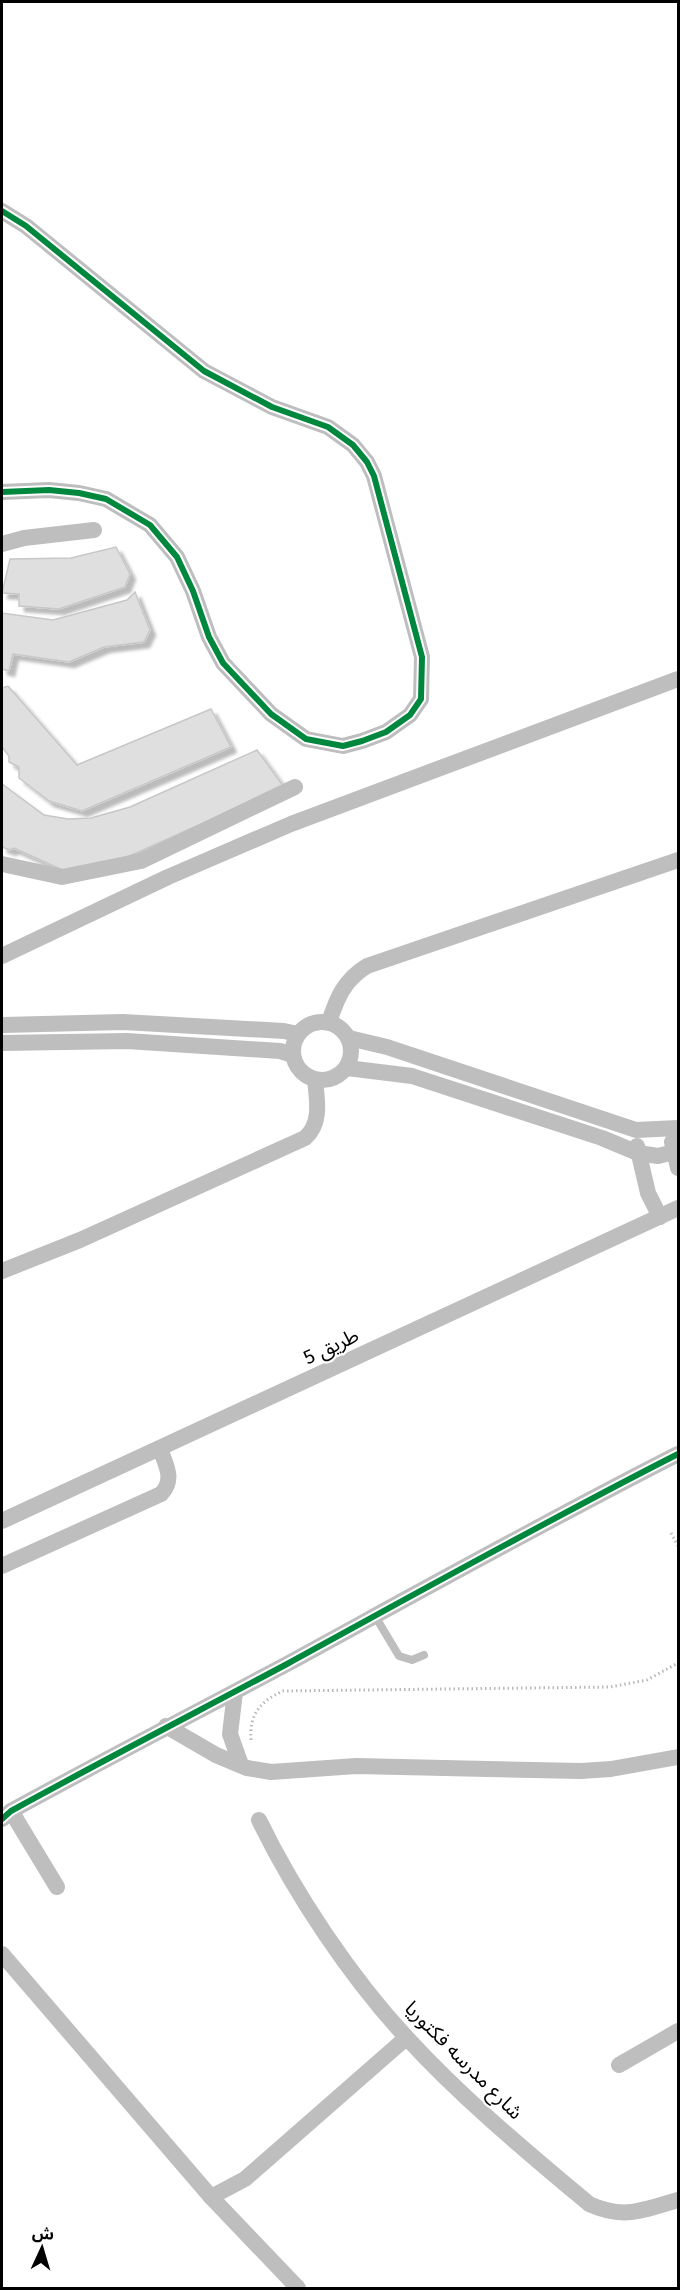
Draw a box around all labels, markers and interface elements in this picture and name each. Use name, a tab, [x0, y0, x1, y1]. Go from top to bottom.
street label: طريق 5	[299, 1323, 363, 1370]
street label: شارع مدرسه فكتوريا	[398, 1996, 528, 2126]
north arrow	[12, 2218, 72, 2278]
text: ش	[31, 2223, 55, 2244]

